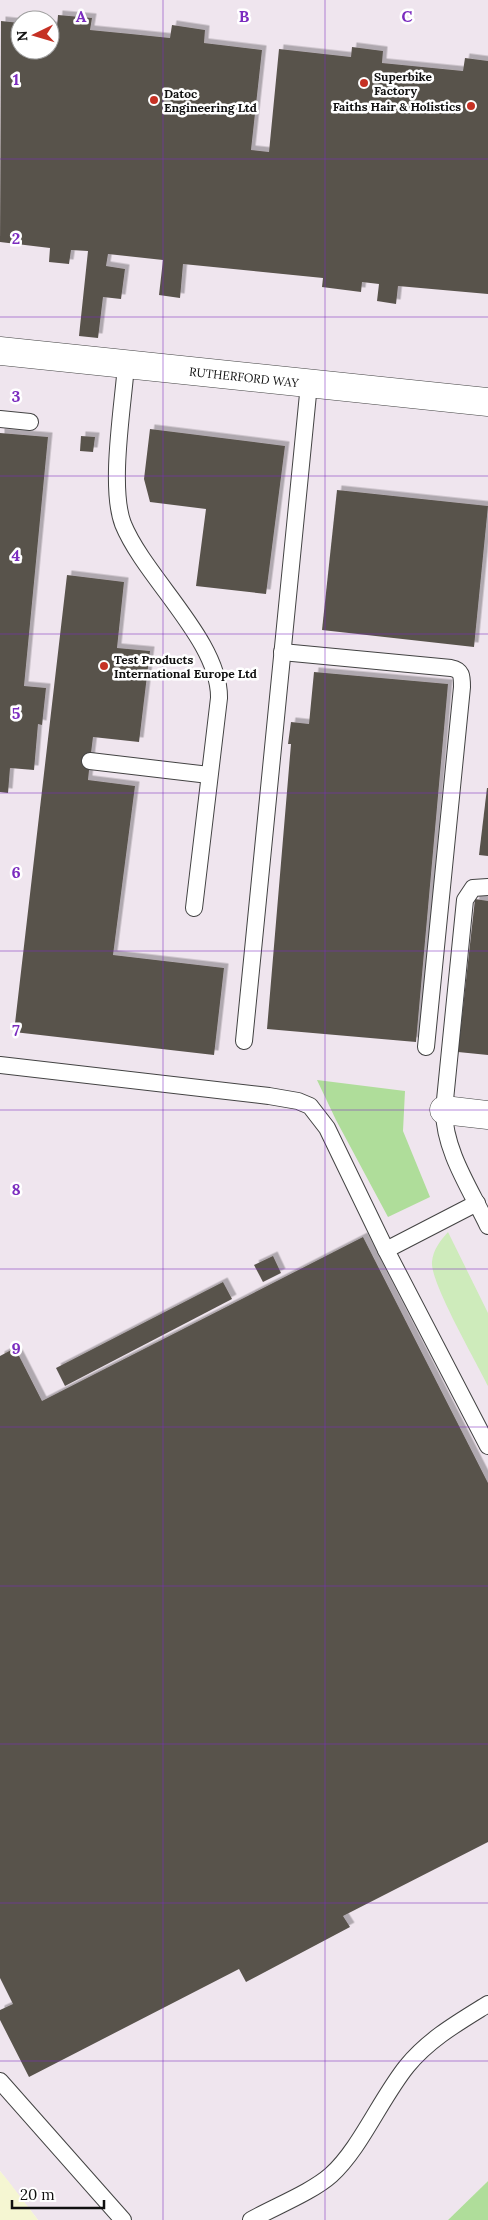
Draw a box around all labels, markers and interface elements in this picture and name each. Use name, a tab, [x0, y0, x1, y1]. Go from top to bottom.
text: A	[76, 6, 87, 26]
text: B	[239, 6, 250, 26]
text: C	[401, 6, 413, 26]
north arrow	[10, 10, 60, 60]
text: N	[13, 30, 31, 42]
text: 1	[13, 69, 19, 89]
place label: Superbike Factory	[374, 69, 432, 98]
marker: Superbike Factory	[358, 77, 370, 89]
place label: Datoc Engineering Ltd	[164, 86, 257, 115]
marker: Datoc Engineering Ltd	[148, 94, 160, 106]
place label: Faiths Hair & Holistics	[333, 99, 461, 114]
marker: Faiths Hair & Holistics	[465, 100, 477, 112]
text: 2	[12, 228, 20, 248]
street label: RUTHERFORD WAY	[188, 364, 300, 390]
text: 3	[12, 386, 21, 406]
text: 4	[12, 545, 21, 565]
place label: Test Products International Europe Ltd	[114, 652, 257, 681]
marker: Test Products International Europe Ltd	[98, 660, 110, 672]
text: 5	[12, 703, 21, 723]
text: 6	[11, 862, 21, 882]
text: 7	[12, 1020, 20, 1040]
text: 8	[11, 1179, 21, 1199]
text: 9	[11, 1338, 21, 1358]
scale bar	[12, 2178, 105, 2210]
text: 20 m	[20, 2185, 55, 2204]

